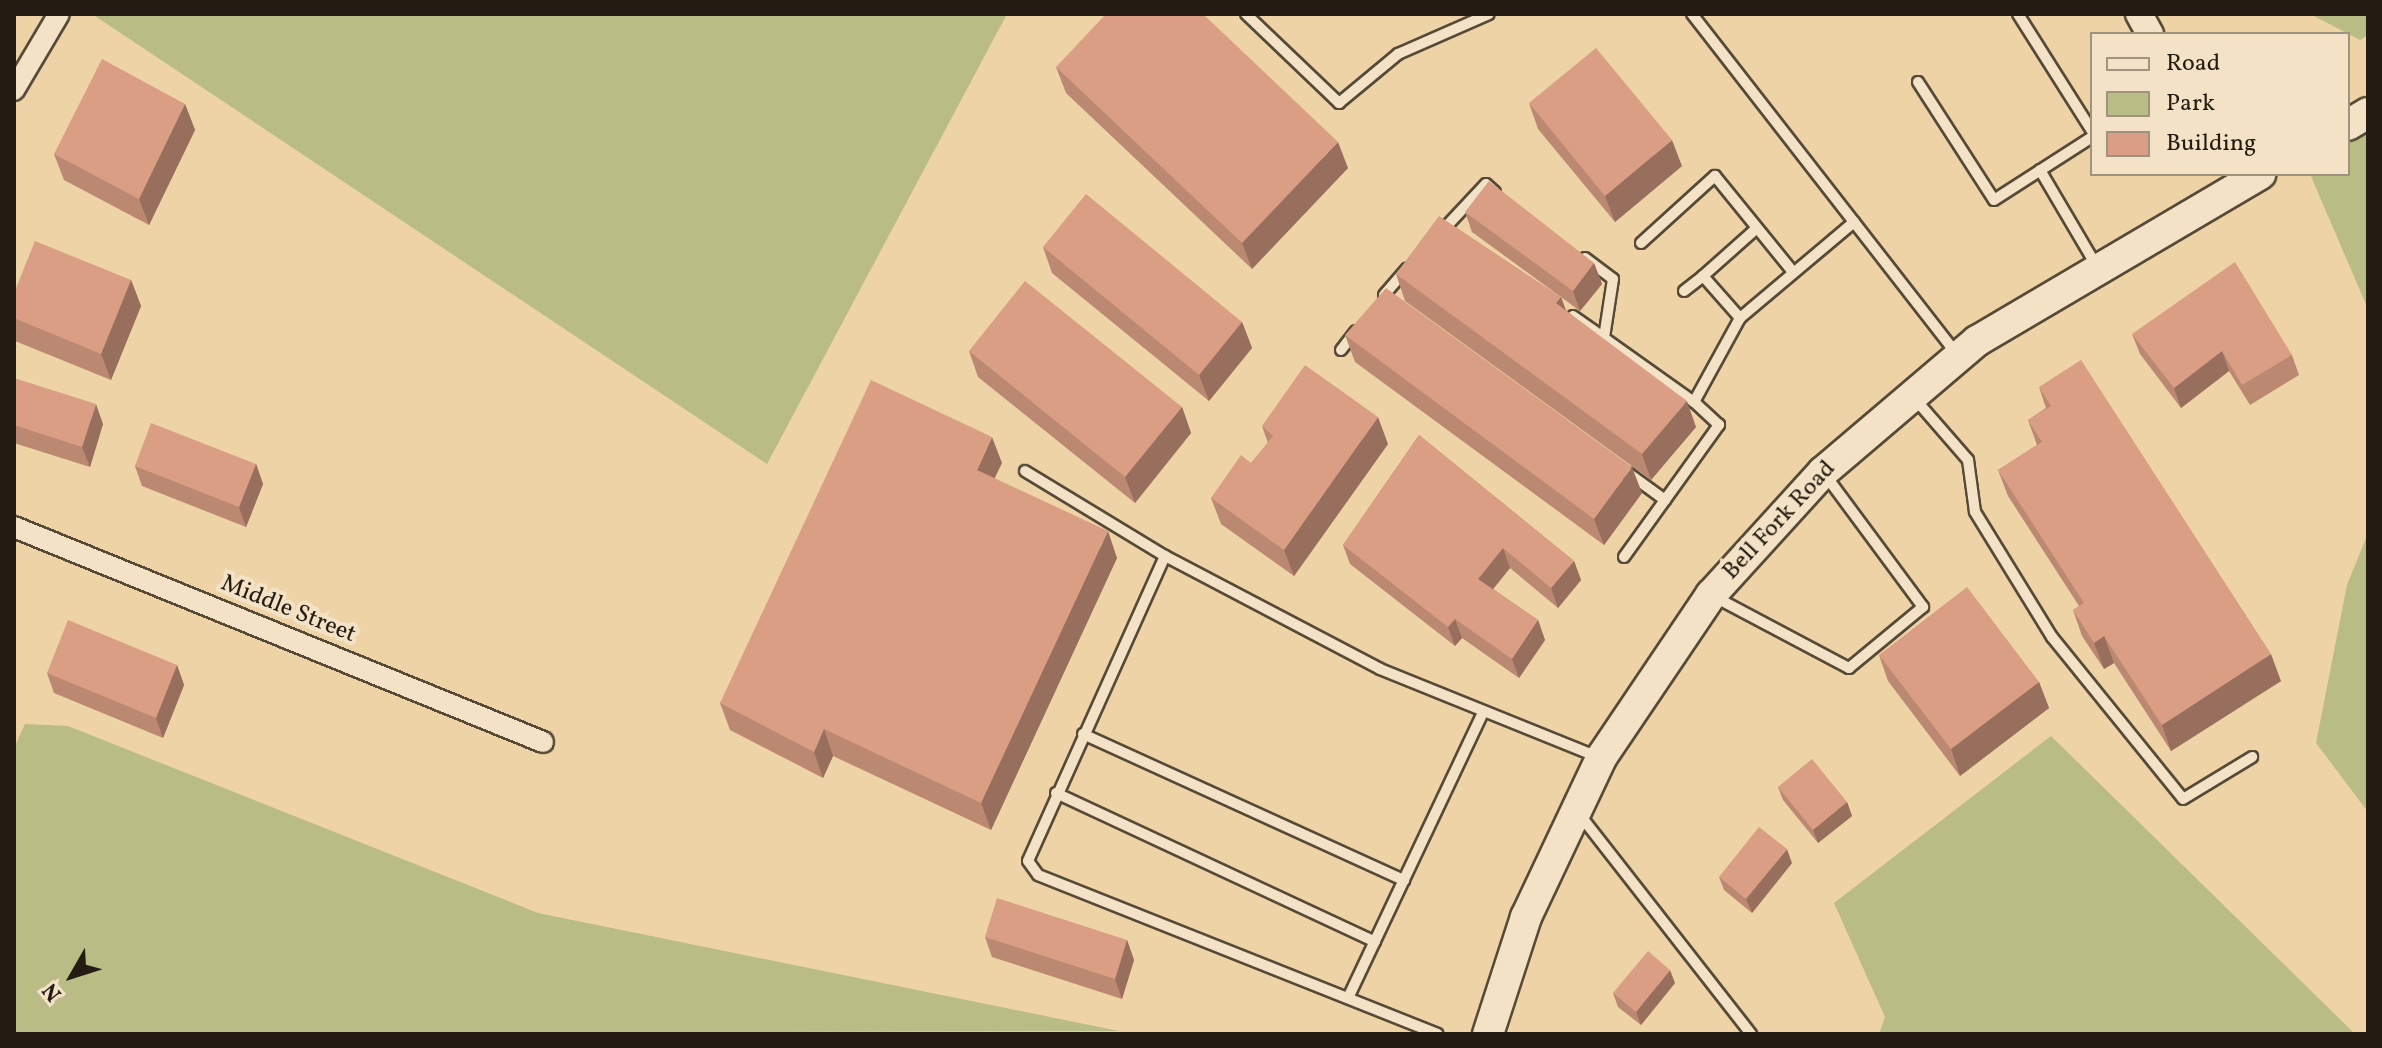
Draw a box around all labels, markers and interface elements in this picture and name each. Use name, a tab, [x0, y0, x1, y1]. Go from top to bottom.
legend	[2090, 32, 2350, 176]
text: Road	[2166, 47, 2220, 81]
text: Park	[2166, 87, 2215, 121]
text: Building	[2166, 127, 2256, 161]
street label: Bell Fork Road	[1717, 455, 1843, 587]
street label: Middle Street	[216, 570, 360, 650]
north arrow	[32, 936, 112, 1016]
text: N	[36, 975, 70, 1007]

